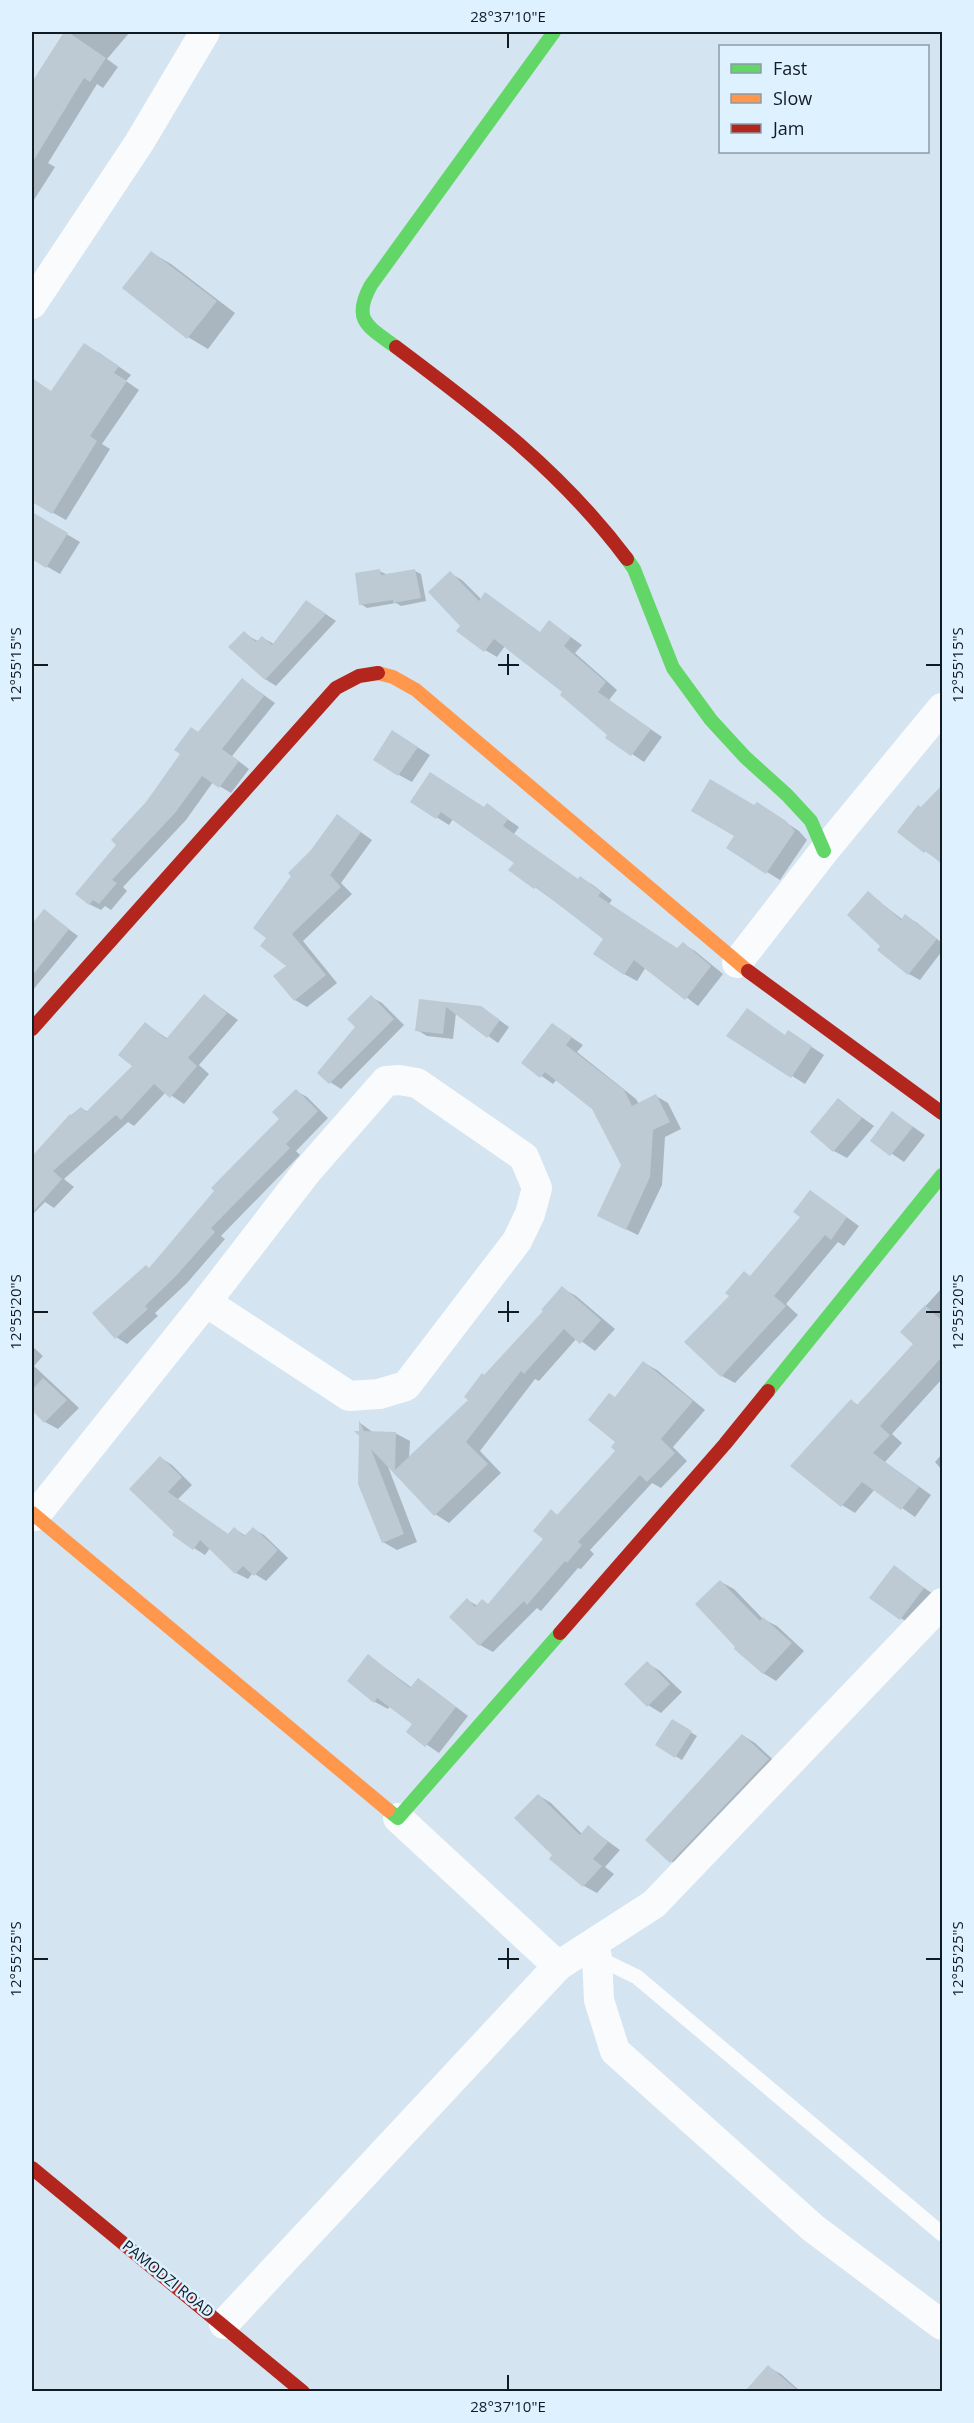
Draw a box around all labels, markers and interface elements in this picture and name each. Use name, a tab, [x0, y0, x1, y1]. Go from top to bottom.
text: 28°37'10"E	[470, 6, 546, 26]
legend	[719, 45, 929, 153]
text: Fast	[773, 56, 807, 80]
text: Slow	[773, 86, 812, 110]
text: Jam	[771, 116, 805, 140]
text: 12°55'15"S	[5, 627, 25, 703]
text: 12°55'15"S	[947, 627, 967, 703]
text: 12°55'20"S	[5, 1274, 25, 1350]
text: 12°55'20"S	[947, 1274, 967, 1350]
text: 12°55'25"S	[5, 1921, 25, 1997]
text: 12°55'25"S	[947, 1921, 967, 1997]
street label: PAMODZI ROAD	[119, 2235, 219, 2321]
text: 28°37'10"E	[470, 2396, 546, 2416]

